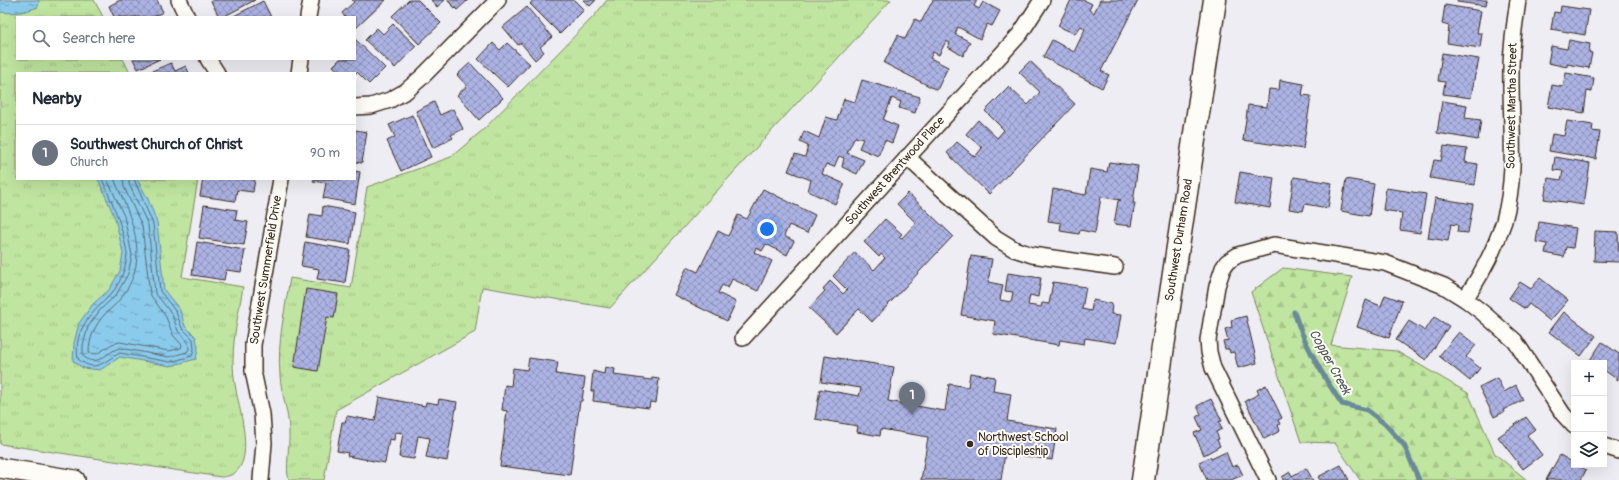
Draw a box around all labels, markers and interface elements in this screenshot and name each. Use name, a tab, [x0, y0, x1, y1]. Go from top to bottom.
search box	[16, 16, 356, 60]
icon: search	[30, 27, 52, 49]
text: Search here	[62, 29, 135, 48]
street label: Southwest Martha Street	[1503, 42, 1521, 169]
text: Nearby	[32, 88, 81, 109]
street label: Southwest Brentwood Place	[842, 113, 948, 229]
text: Southwest Church of Christ	[70, 135, 243, 154]
text: 1	[42, 145, 48, 161]
text: 90 m	[310, 145, 340, 161]
text: Church	[70, 154, 108, 170]
street label: Southwest Durham Road	[1162, 178, 1196, 302]
street label: Southwest Summerfield Drive	[247, 194, 285, 346]
your location	[757, 219, 777, 239]
water label: Copper Creek	[1306, 327, 1355, 399]
map controls	[1571, 360, 1607, 468]
button: +	[1571, 360, 1607, 396]
pin: 1	[899, 382, 925, 415]
button: −	[1571, 396, 1607, 432]
place label: Northwest School of Discipleship	[978, 430, 1069, 459]
button: layers	[1571, 432, 1607, 468]
marker: Northwest School of Discipleship	[965, 439, 975, 449]

